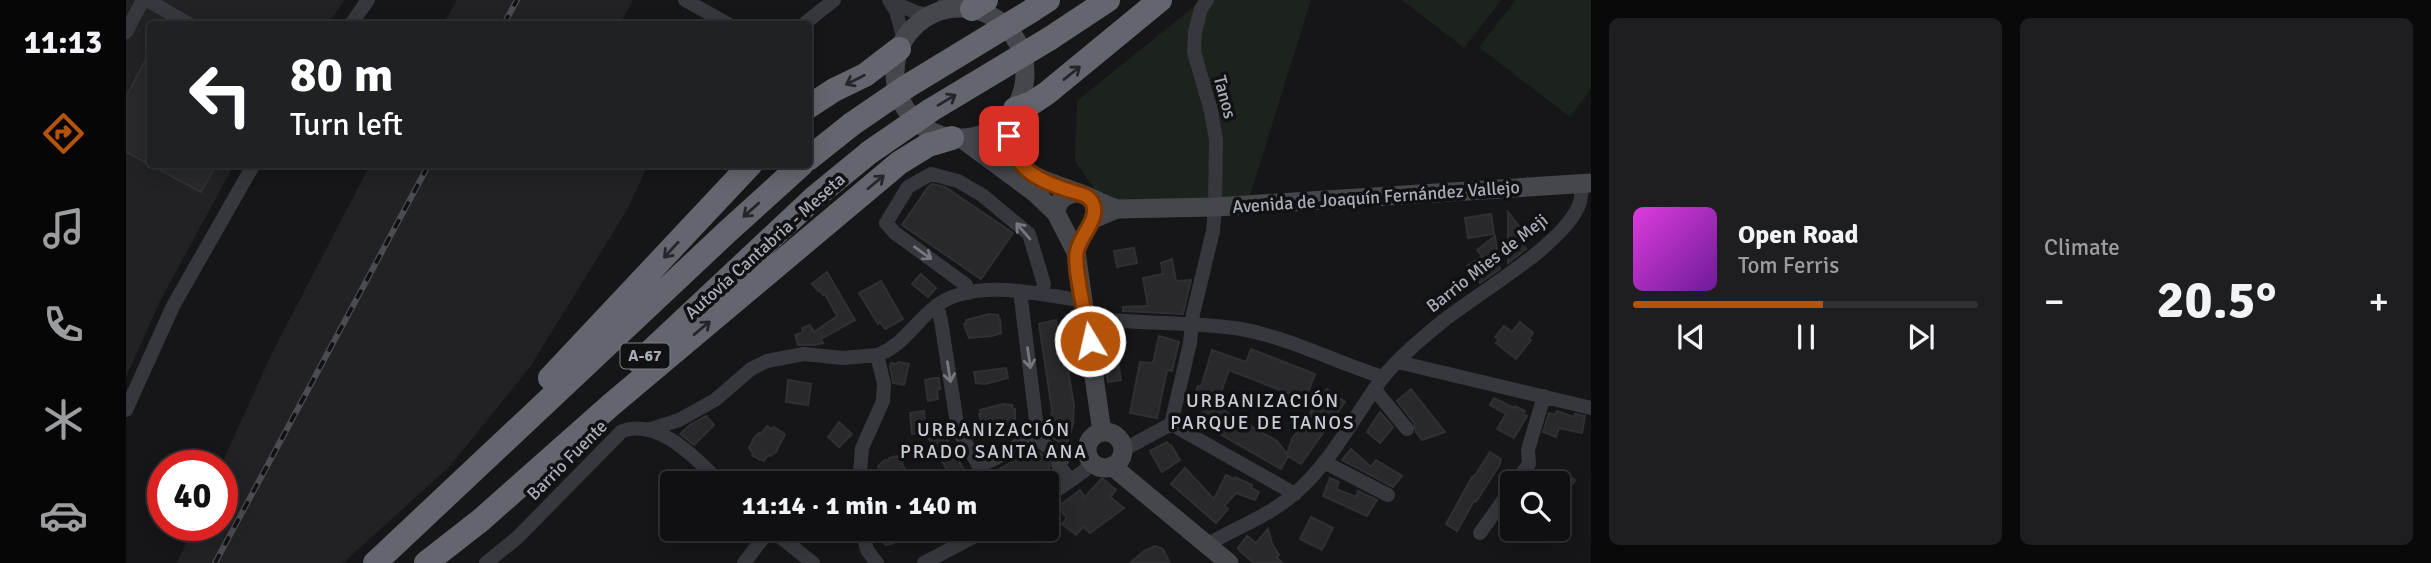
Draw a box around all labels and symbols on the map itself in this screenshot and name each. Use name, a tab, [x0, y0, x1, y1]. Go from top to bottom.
one-way arrow	[1063, 65, 1081, 80]
one-way arrow	[845, 73, 866, 87]
street label: Tanos	[1209, 73, 1241, 121]
one-way arrow	[936, 93, 956, 107]
pin	[979, 106, 1039, 166]
street label: Autovía Cantabria - Meseta	[680, 168, 850, 324]
one-way arrow	[867, 174, 885, 190]
street label: Avenida de Joaquín Fernández Vallejo	[1232, 176, 1520, 218]
one-way arrow	[742, 202, 760, 218]
street label: Barrio Mies de Meji	[1422, 209, 1552, 317]
one-way arrow	[1015, 223, 1032, 241]
one-way arrow	[662, 241, 679, 258]
one-way arrow	[913, 246, 932, 260]
position arrow	[1053, 304, 1127, 378]
one-way arrow	[693, 320, 711, 336]
road number: A-67	[620, 344, 670, 368]
one-way arrow	[1022, 346, 1035, 369]
one-way arrow	[943, 360, 956, 383]
district label: URBANIZACIÓN PARQUE DE TANOS	[1170, 389, 1356, 435]
street label: Barrio Fuente	[522, 415, 612, 505]
district label: URBANIZACIÓN PRADO SANTA ANA	[900, 418, 1088, 464]
speed limit sign: 40	[147, 450, 238, 541]

